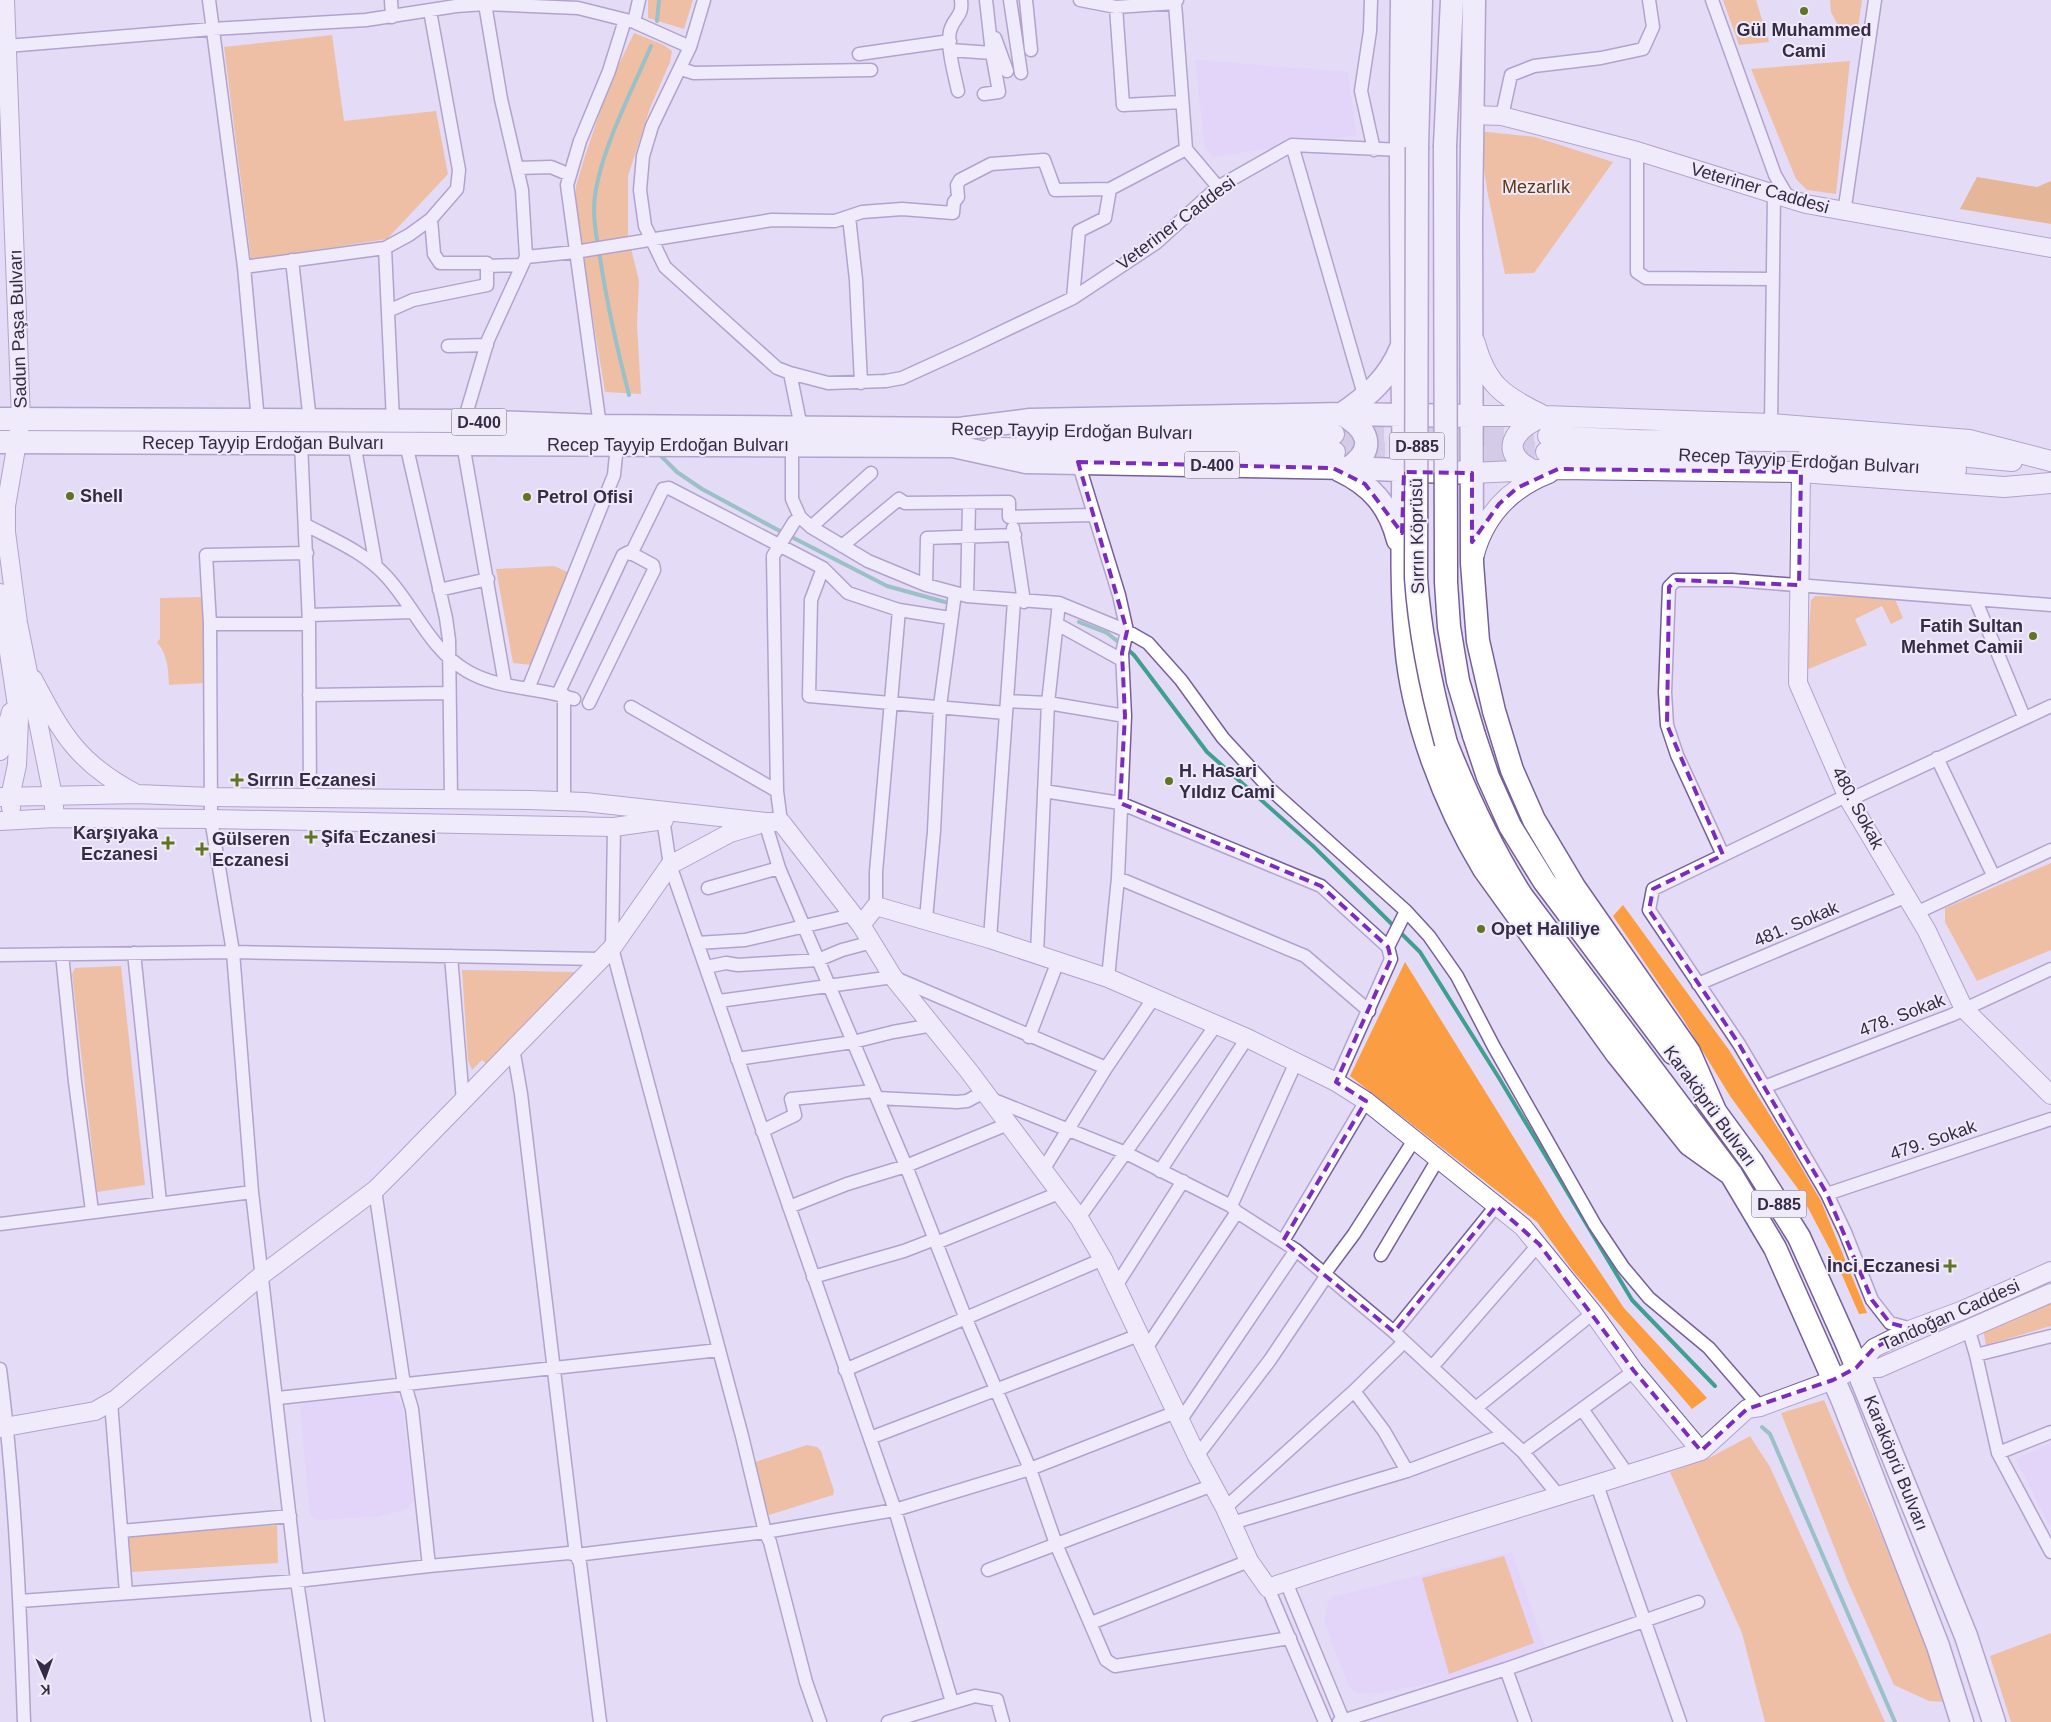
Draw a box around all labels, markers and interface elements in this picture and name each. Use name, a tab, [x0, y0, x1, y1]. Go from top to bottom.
marker: Gül Muhammed Cami	[1798, 5, 1810, 17]
place label: Gül Muhammed Cami	[1736, 20, 1872, 61]
street label: Veteriner Caddesi	[1688, 159, 1832, 217]
street label: Veteriner Caddesi	[1113, 172, 1239, 274]
park label: Mezarlık	[1502, 177, 1571, 197]
street label: Sadun Paşa Bulvarı	[5, 249, 31, 409]
road number: D-400	[452, 408, 506, 436]
street label: Recep Tayyip Erdoğan Bulvarı	[951, 419, 1193, 443]
road number: D-885	[1390, 432, 1444, 460]
street label: Recep Tayyip Erdoğan Bulvarı	[142, 433, 384, 453]
street label: Recep Tayyip Erdoğan Bulvarı	[547, 435, 789, 455]
street label: Recep Tayyip Erdoğan Bulvarı	[1678, 445, 1920, 477]
road number: D-400	[1184, 452, 1240, 478]
street label: Sırrın Köprüsü	[1406, 478, 1428, 594]
place label: Shell	[80, 486, 123, 506]
place label: Petrol Ofisi	[537, 487, 633, 507]
marker: Shell	[64, 490, 76, 502]
marker: Petrol Ofisi	[521, 491, 533, 503]
place label: Fatih Sultan Mehmet Camii	[1901, 616, 2023, 657]
marker: Fatih Sultan Mehmet Camii	[2027, 630, 2039, 642]
place label: H. Hasari Yıldız Cami	[1179, 761, 1275, 802]
street label: 480. Sokak	[1828, 764, 1888, 853]
place label: Sırrın Eczanesi	[247, 770, 376, 790]
marker: Sırrın Eczanesi	[231, 774, 243, 786]
marker: H. Hasari Yıldız Cami	[1163, 775, 1175, 787]
place label: Karşıyaka Eczanesi	[73, 823, 159, 864]
place label: Şifa Eczanesi	[321, 827, 436, 847]
place label: Gülseren Eczanesi	[212, 829, 290, 870]
marker: Şifa Eczanesi	[305, 831, 317, 843]
marker: Karşıyaka Eczanesi	[162, 837, 174, 849]
marker: Gülseren Eczanesi	[196, 843, 208, 855]
street label: 481. Sokak	[1751, 897, 1842, 951]
place label: Opet Haliliye	[1491, 919, 1600, 939]
marker: Opet Haliliye	[1475, 923, 1487, 935]
street label: 478. Sokak	[1856, 989, 1949, 1040]
street label: Karaköprü Bulvarı	[1660, 1042, 1760, 1170]
street label: 479. Sokak	[1887, 1116, 1980, 1164]
road number: D-885	[1752, 1190, 1806, 1218]
place label: İnci Eczanesi	[1827, 1256, 1940, 1276]
marker: İnci Eczanesi	[1944, 1260, 1956, 1272]
street label: Tandoğan Caddesi	[1877, 1275, 2023, 1355]
street label: Karaköprü Bulvarı	[1860, 1392, 1932, 1534]
north arrow	[20, 1652, 70, 1702]
text: K	[40, 1682, 51, 1698]

